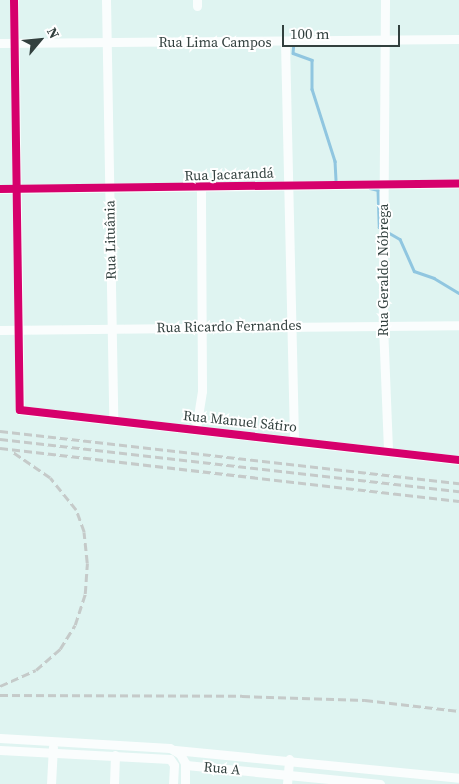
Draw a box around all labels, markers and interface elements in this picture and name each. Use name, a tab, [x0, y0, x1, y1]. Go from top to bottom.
north arrow	[15, 15, 65, 65]
scale bar	[284, 15, 402, 47]
text: 100 m	[290, 23, 330, 44]
text: N	[42, 24, 64, 42]
street label: Rua Lima Campos	[158, 34, 272, 50]
street label: Rua Jacarandá	[184, 164, 274, 184]
street label: Rua Lituânia	[101, 200, 119, 280]
street label: Rua Geraldo Nóbrega	[375, 204, 391, 336]
street label: Rua Ricardo Fernandes	[156, 316, 302, 336]
street label: Rua Manuel Sátiro	[182, 407, 298, 435]
street label: Rua A	[203, 758, 241, 778]

